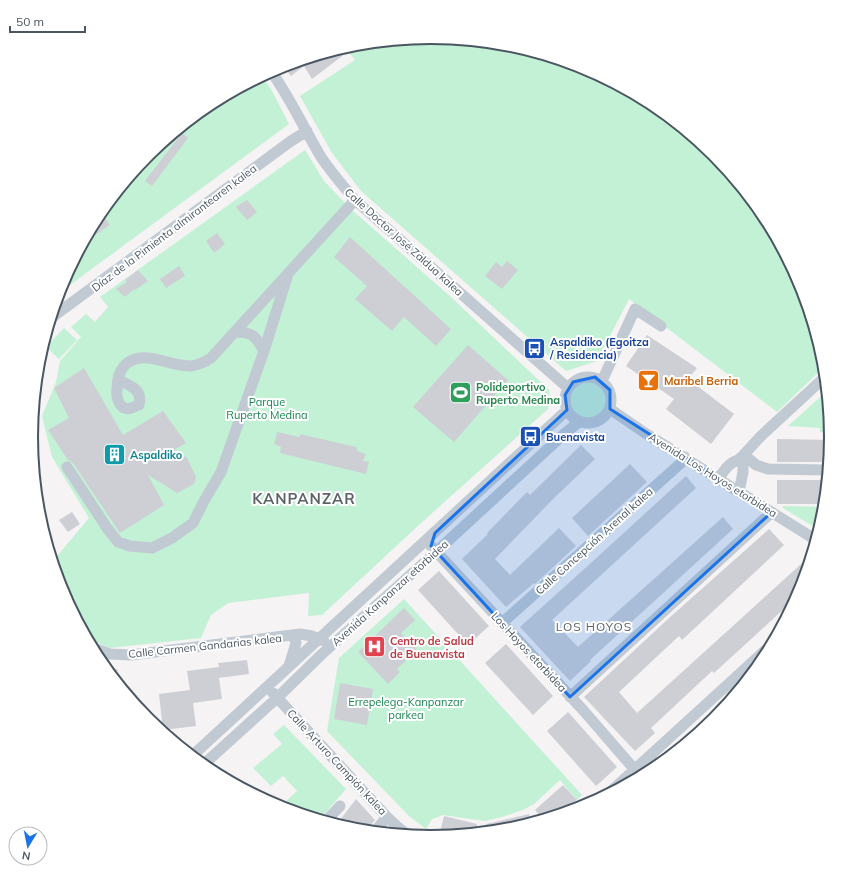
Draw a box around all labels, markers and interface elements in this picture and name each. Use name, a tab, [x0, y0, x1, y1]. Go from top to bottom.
scale bar	[10, 8, 85, 34]
text: 50 m	[16, 14, 44, 29]
street label: Díaz de la Pimienta almirantearen kalea	[89, 161, 259, 295]
street label: Calle Doctor José Zaldua kalea	[342, 185, 466, 299]
bus stop icon: Aspaldiko (Egoitza / Residencia)	[521, 335, 547, 361]
place label: Aspaldiko (Egoitza / Residencia)	[549, 335, 649, 362]
bar icon: Maribel Berria	[635, 368, 661, 394]
place label: Maribel Berria	[664, 374, 738, 388]
sports icon: Polideportivo Ruperto Medina	[448, 380, 474, 406]
place label: Polideportivo Ruperto Medina	[476, 380, 560, 407]
park label: Parque Ruperto Medina	[226, 395, 308, 422]
bus stop icon: Buenavista	[517, 424, 543, 450]
place label: Buenavista	[546, 430, 605, 444]
street label: Avenida Los Hoyos etorbidea	[646, 430, 780, 520]
building icon: Aspaldiko	[102, 442, 128, 468]
place label: Aspaldiko	[130, 448, 183, 462]
street label: Calle Concepción Arenal kalea	[532, 484, 656, 598]
district label: KANPANZAR	[252, 489, 356, 508]
street label: Avenida Kanpanzar etorbidea	[329, 537, 451, 649]
street label: Los Hoyos etorbidea	[488, 609, 570, 695]
district label: LOS HOYOS	[556, 619, 632, 634]
street label: Calle Carmen Gandarias kalea	[128, 631, 282, 661]
hospital icon: Centro de Salud de Buenavista	[362, 634, 388, 660]
place label: Centro de Salud de Buenavista	[390, 634, 474, 661]
park label: Errepelega-Kanpanzar parkea	[348, 695, 464, 722]
street label: Calle Arturo Campión kalea	[284, 706, 390, 818]
north arrow	[8, 826, 48, 866]
text: N	[21, 848, 32, 863]

